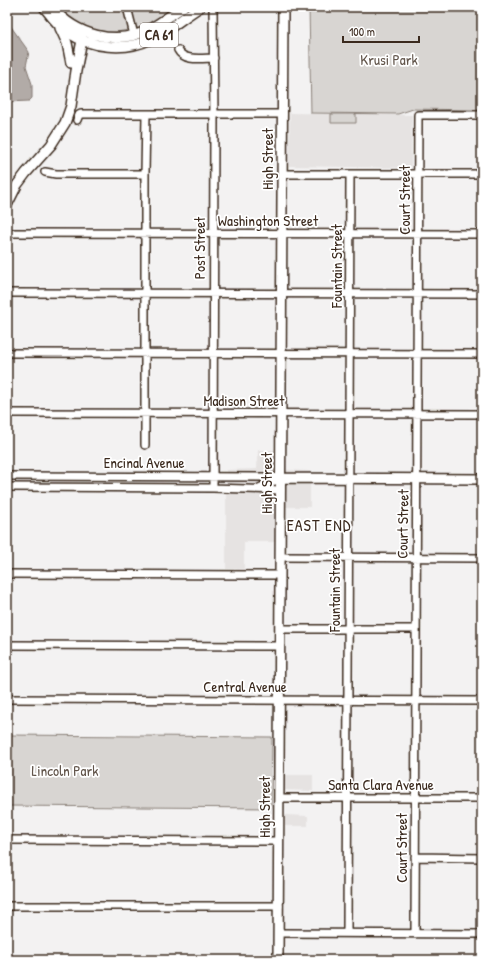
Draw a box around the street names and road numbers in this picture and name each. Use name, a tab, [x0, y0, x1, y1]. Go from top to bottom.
road number: CA 61	[140, 23, 178, 47]
street label: High Street	[257, 127, 278, 190]
street label: Court Street	[394, 164, 415, 235]
street label: Washington Street	[218, 210, 319, 231]
street label: Post Street	[189, 216, 210, 279]
street label: Fountain Street	[326, 223, 347, 309]
street label: Madison Street	[204, 390, 285, 411]
street label: High Street	[256, 451, 277, 514]
street label: Encinal Avenue	[104, 452, 184, 473]
street label: Court Street	[391, 488, 414, 559]
street label: Fountain Street	[324, 547, 345, 633]
street label: Central Avenue	[203, 676, 287, 697]
street label: Santa Clara Avenue	[328, 774, 434, 795]
street label: High Street	[254, 775, 275, 838]
street label: Court Street	[391, 812, 412, 883]

